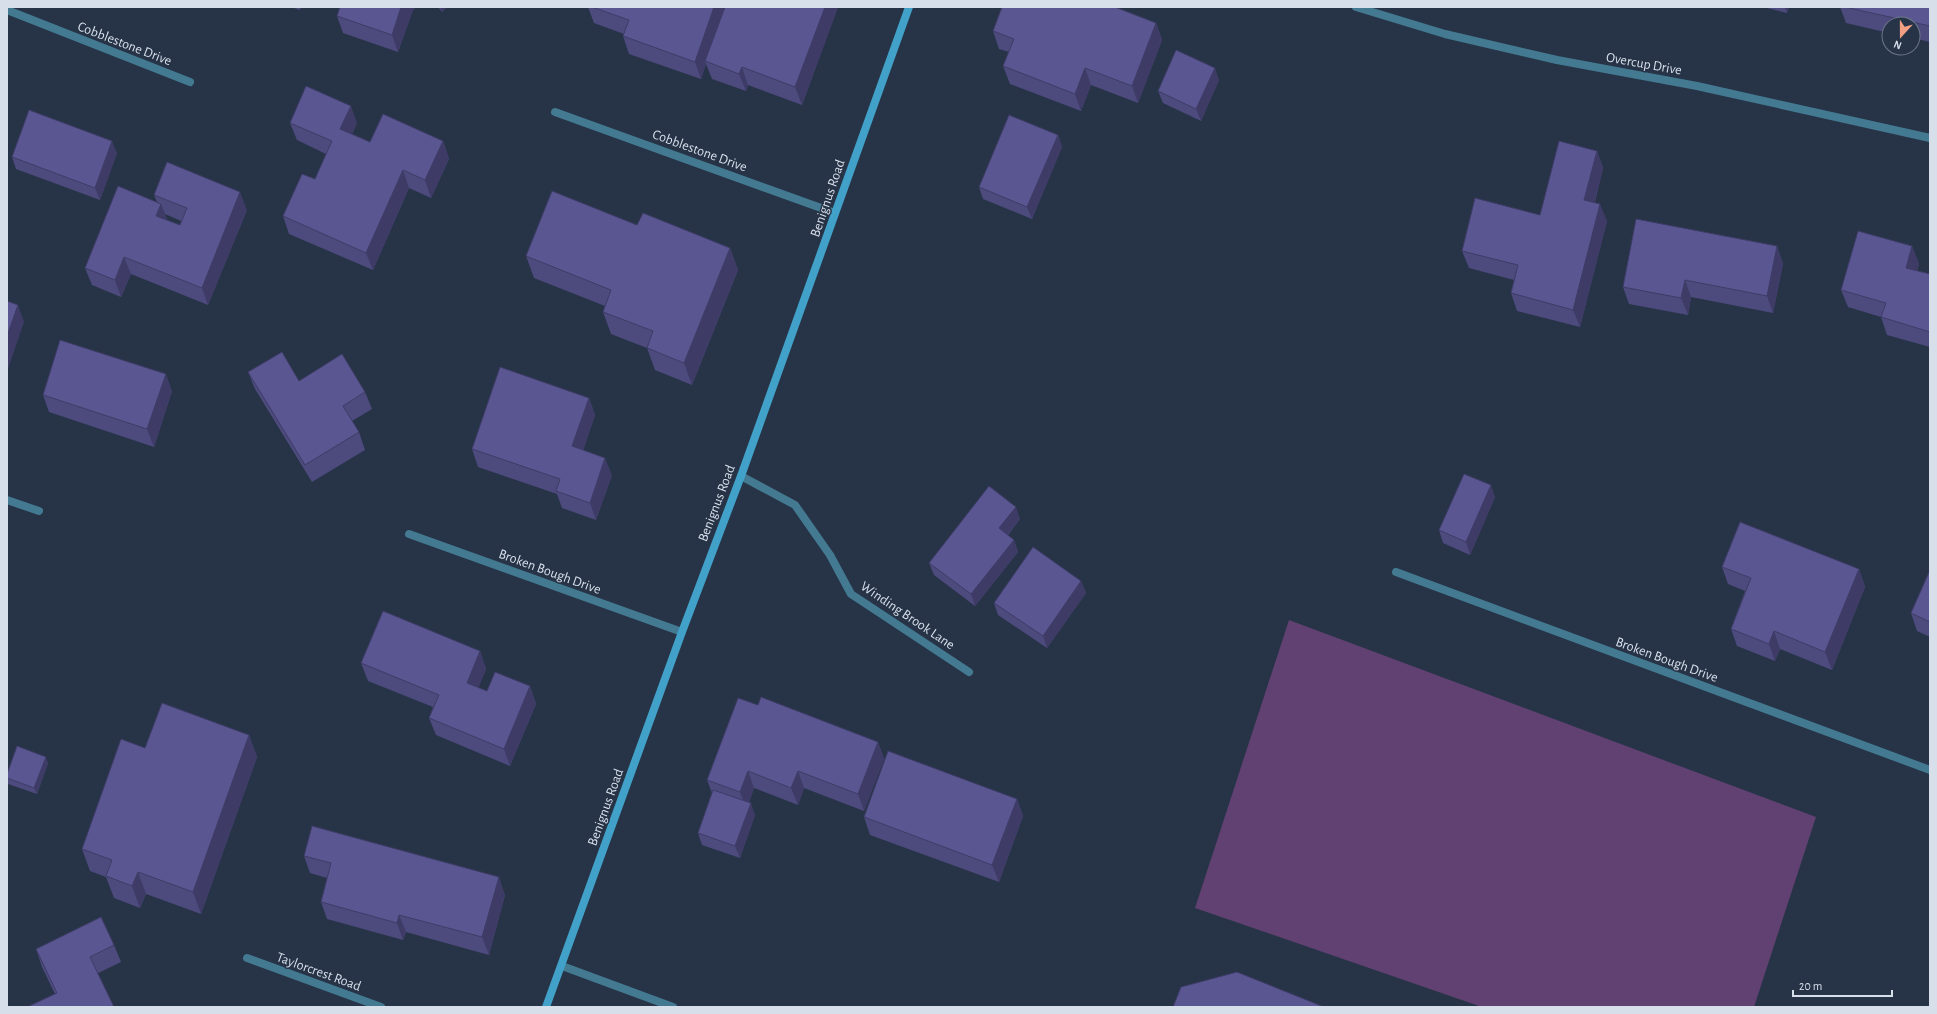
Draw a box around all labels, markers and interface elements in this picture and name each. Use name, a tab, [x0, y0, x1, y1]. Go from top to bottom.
north arrow	[1881, 16, 1921, 56]
street label: Cobblestone Drive	[76, 20, 174, 68]
text: N	[1892, 38, 1903, 51]
street label: Overcup Drive	[1605, 50, 1683, 78]
street label: Cobblestone Drive	[651, 127, 749, 175]
street label: Benignus Road	[808, 158, 848, 239]
street label: Benignus Road	[696, 463, 738, 544]
street label: Broken Bough Drive	[497, 547, 603, 597]
street label: Winding Brook Lane	[858, 579, 957, 652]
street label: Broken Bough Drive	[1614, 635, 1720, 685]
street label: Benignus Road	[586, 767, 626, 848]
street label: Taylorcrest Road	[274, 950, 363, 994]
scale bar	[1793, 972, 1892, 998]
text: 20 m	[1799, 980, 1822, 992]

